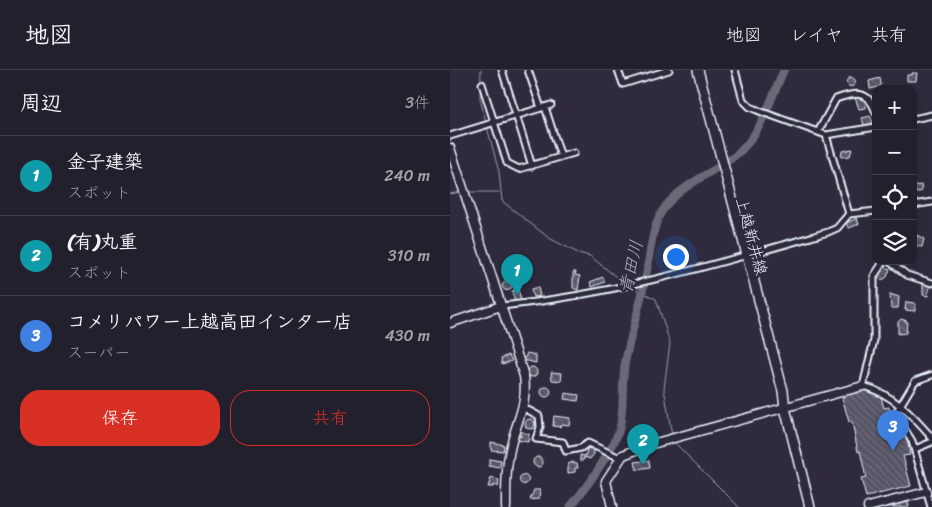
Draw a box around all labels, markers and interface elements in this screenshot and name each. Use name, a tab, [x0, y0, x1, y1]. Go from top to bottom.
text: 地図	[25, 14, 73, 56]
text: 地図	[726, 19, 762, 51]
text: レイヤ	[790, 19, 843, 51]
text: 共有	[871, 19, 907, 51]
text: 周辺	[20, 84, 62, 122]
map controls	[872, 85, 917, 265]
button: +	[872, 85, 917, 130]
text: 3件	[405, 88, 430, 117]
button: −	[872, 130, 917, 175]
text: 金子建築	[67, 145, 143, 178]
text: 1	[33, 161, 39, 190]
text: 240 m	[384, 161, 430, 190]
button: locate	[872, 175, 917, 220]
text: スポット	[67, 178, 131, 207]
street label: 上越新井線	[727, 194, 776, 279]
button: layers	[872, 220, 917, 265]
text: (有)丸重	[67, 225, 137, 258]
water label: 青田川	[609, 237, 653, 297]
text: 2	[31, 241, 41, 270]
text: 310 m	[388, 241, 430, 270]
your location	[663, 244, 689, 270]
pin: 1	[501, 254, 533, 295]
text: スポット	[67, 258, 131, 287]
text: コメリパワー上越高田インター店	[67, 305, 352, 338]
text: 3	[32, 321, 40, 350]
text: 430 m	[385, 321, 430, 350]
text: スーパー	[67, 338, 130, 367]
button: 保存	[20, 390, 220, 446]
button: 共有	[230, 390, 430, 446]
pin: 3	[877, 410, 909, 451]
pin: 2	[627, 424, 659, 465]

